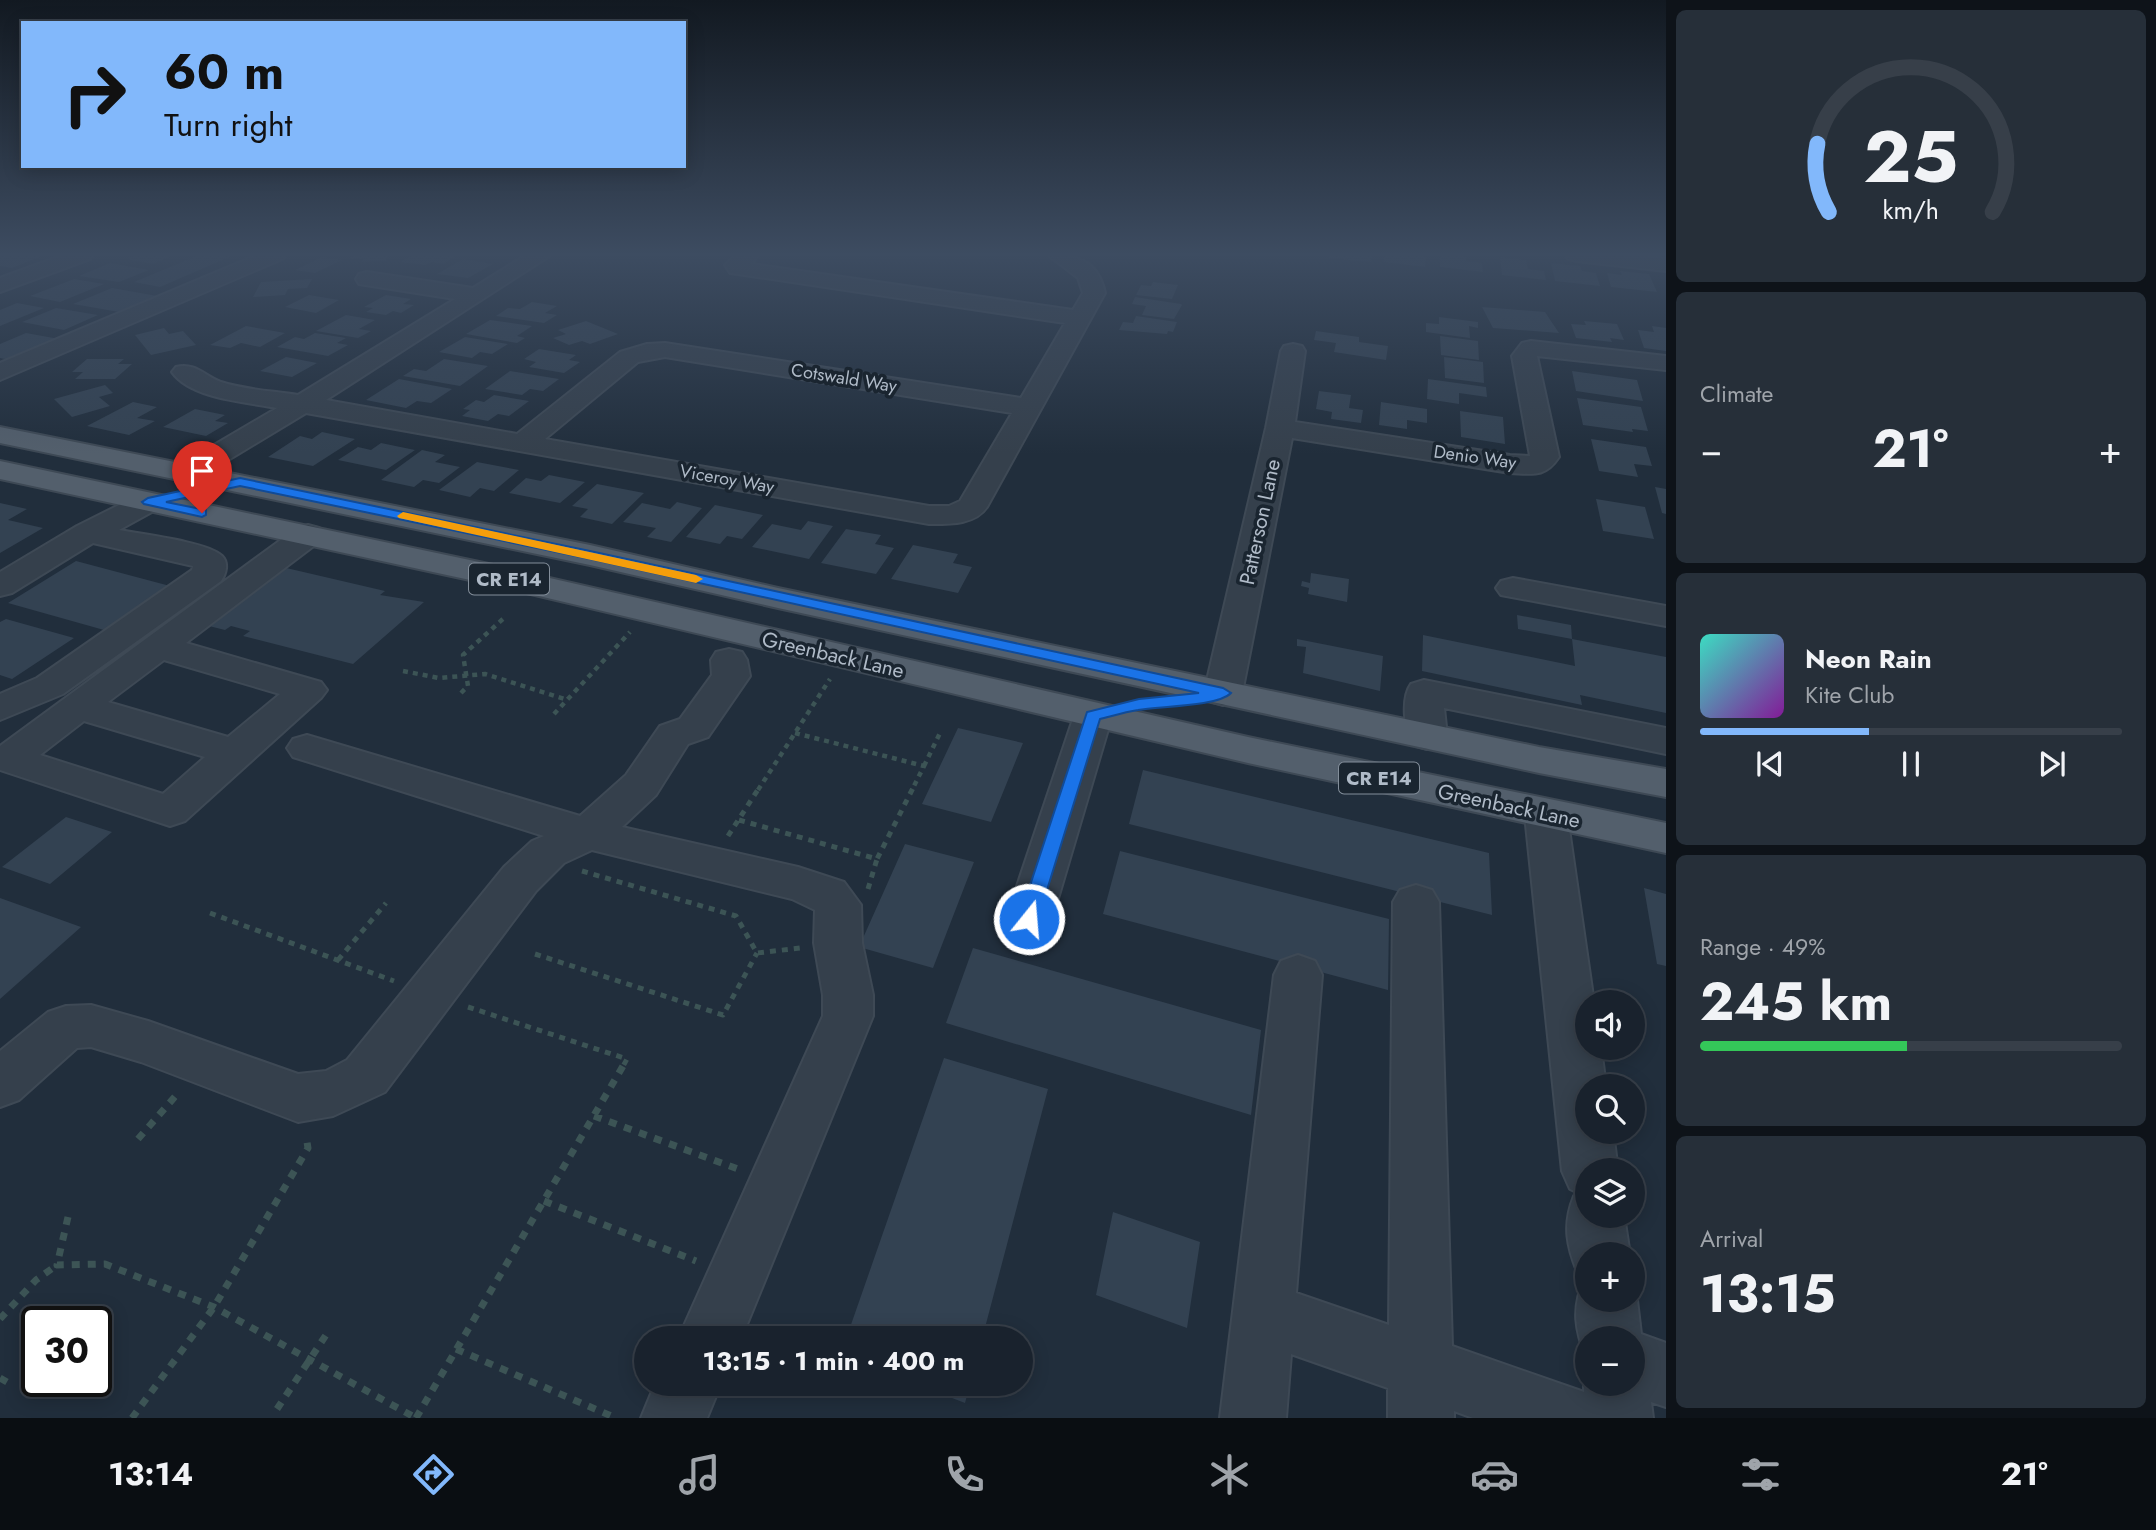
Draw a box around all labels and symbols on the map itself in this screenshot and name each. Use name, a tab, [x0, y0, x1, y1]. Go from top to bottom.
street label: Cotswald Way	[789, 357, 899, 399]
street label: Denio Way	[1432, 438, 1518, 476]
pin	[172, 441, 232, 513]
street label: Patterson Lane	[1232, 456, 1288, 588]
street label: Viceroy Way	[678, 458, 776, 500]
road number: CR E14	[469, 564, 549, 594]
street label: Greenback Lane	[759, 624, 907, 686]
road number: CR E14	[1339, 762, 1419, 793]
street label: Greenback Lane	[1435, 776, 1583, 836]
position arrow	[992, 882, 1066, 956]
speed limit sign: 30	[21, 1306, 112, 1397]

